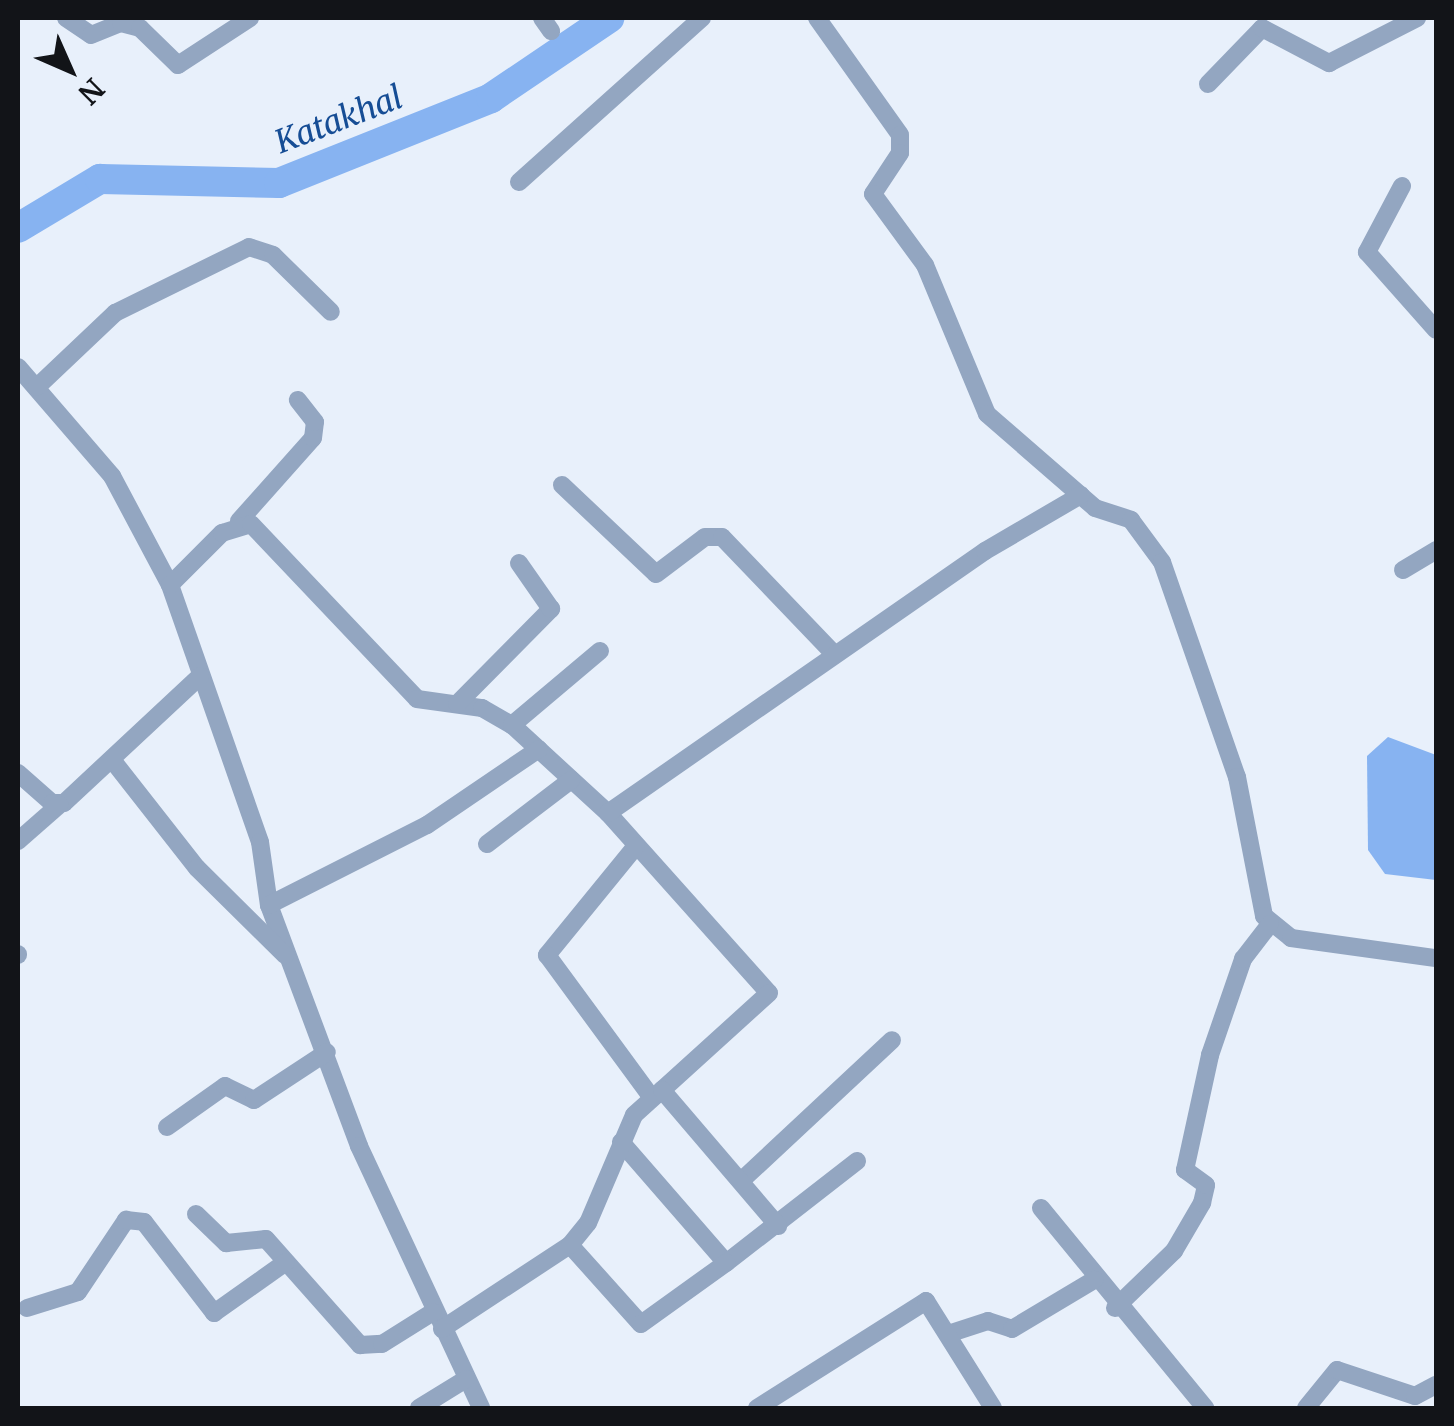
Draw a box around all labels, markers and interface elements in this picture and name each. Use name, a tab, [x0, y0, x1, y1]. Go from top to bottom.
north arrow	[20, 20, 120, 120]
text: N	[71, 71, 112, 112]
water label: Katakhal	[270, 78, 408, 162]

